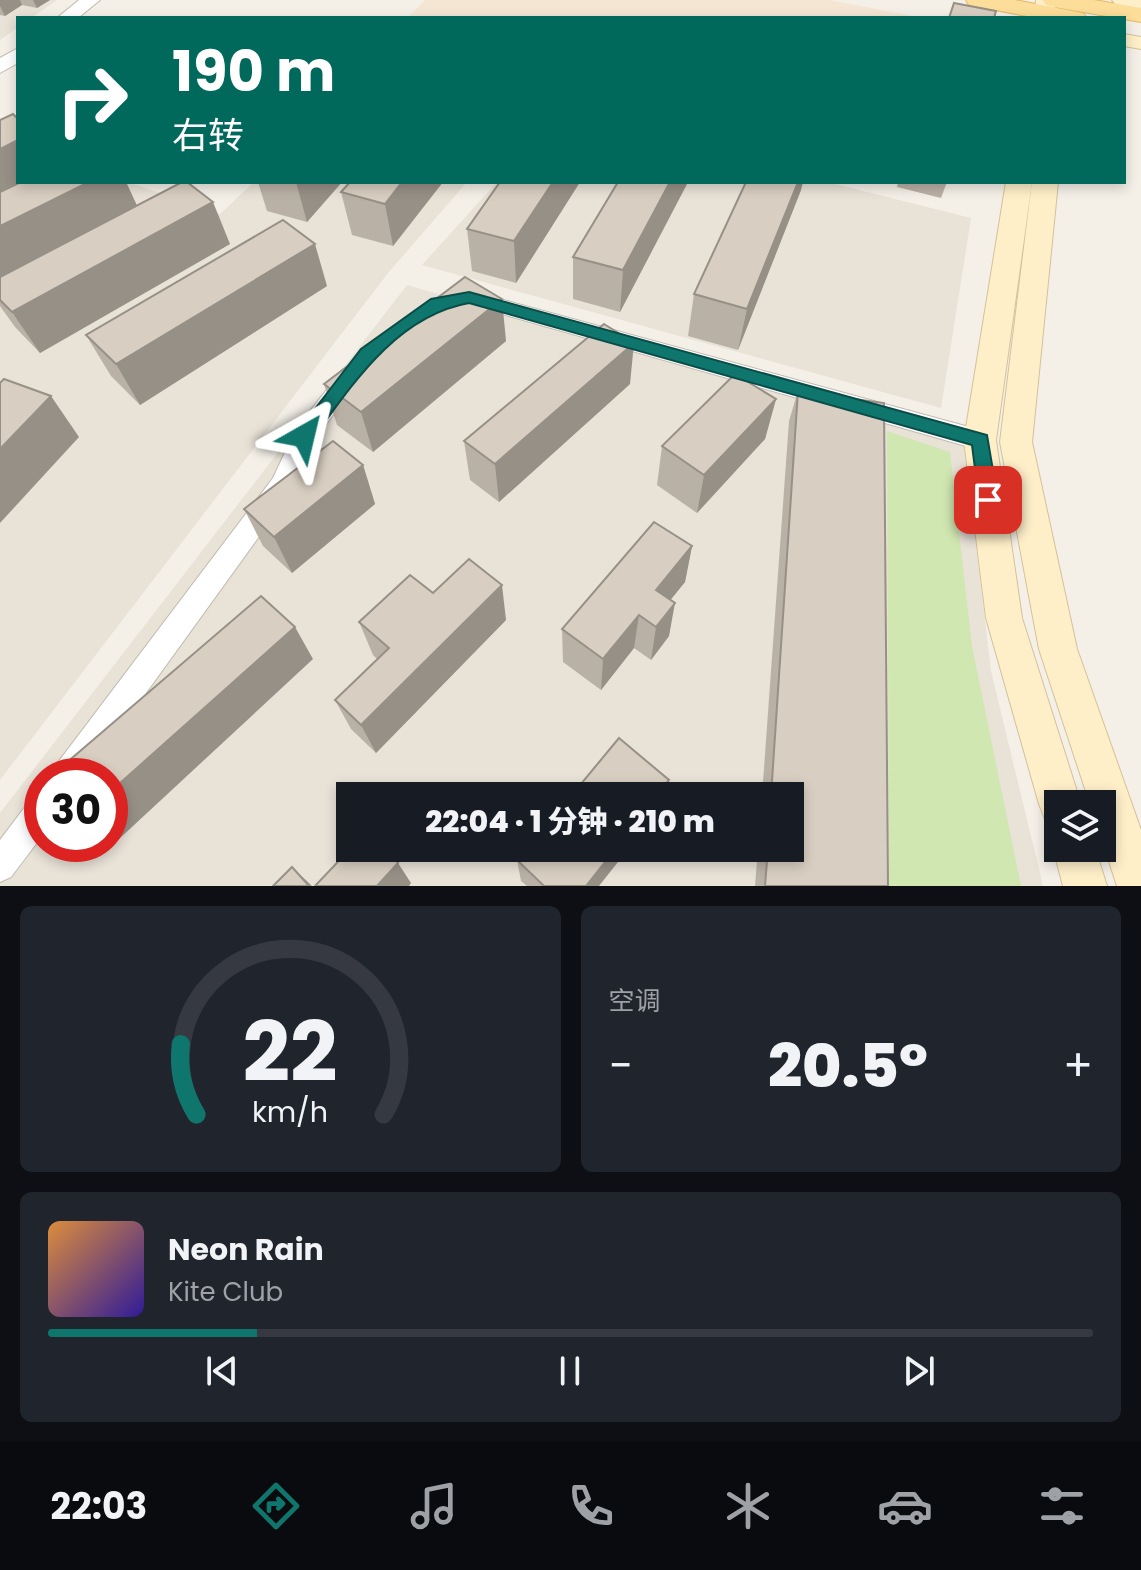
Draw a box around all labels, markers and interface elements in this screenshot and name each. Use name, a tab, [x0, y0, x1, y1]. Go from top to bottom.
text: 190 m	[172, 32, 335, 111]
icon: right	[40, 48, 144, 152]
text: 右转	[172, 110, 244, 161]
position arrow	[262, 394, 346, 478]
pin	[954, 466, 1022, 534]
icon: arrive	[966, 478, 1010, 522]
speed limit sign: 30	[24, 758, 128, 862]
map controls	[1044, 790, 1116, 862]
button: layers	[1044, 790, 1116, 862]
text: 22:04 · 1 分钟 · 210 m	[425, 800, 715, 843]
text: 空调	[609, 983, 661, 1019]
text: 22	[243, 994, 338, 1110]
text: 20.5°	[768, 1024, 928, 1108]
text: −	[609, 1035, 633, 1096]
text: +	[1063, 1035, 1093, 1096]
text: km/h	[252, 1092, 328, 1132]
text: Neon Rain	[168, 1228, 324, 1271]
text: Kite Club	[168, 1274, 283, 1310]
icon: previous	[200, 1349, 244, 1393]
icon: pause	[548, 1349, 592, 1393]
icon: next	[897, 1349, 941, 1393]
icon: directions	[248, 1478, 304, 1534]
icon: music	[406, 1478, 462, 1534]
icon: phone	[563, 1478, 619, 1534]
icon: climate	[720, 1478, 776, 1534]
icon: car	[877, 1478, 933, 1534]
icon: filters	[1034, 1478, 1090, 1534]
text: 22:03	[51, 1481, 147, 1532]

